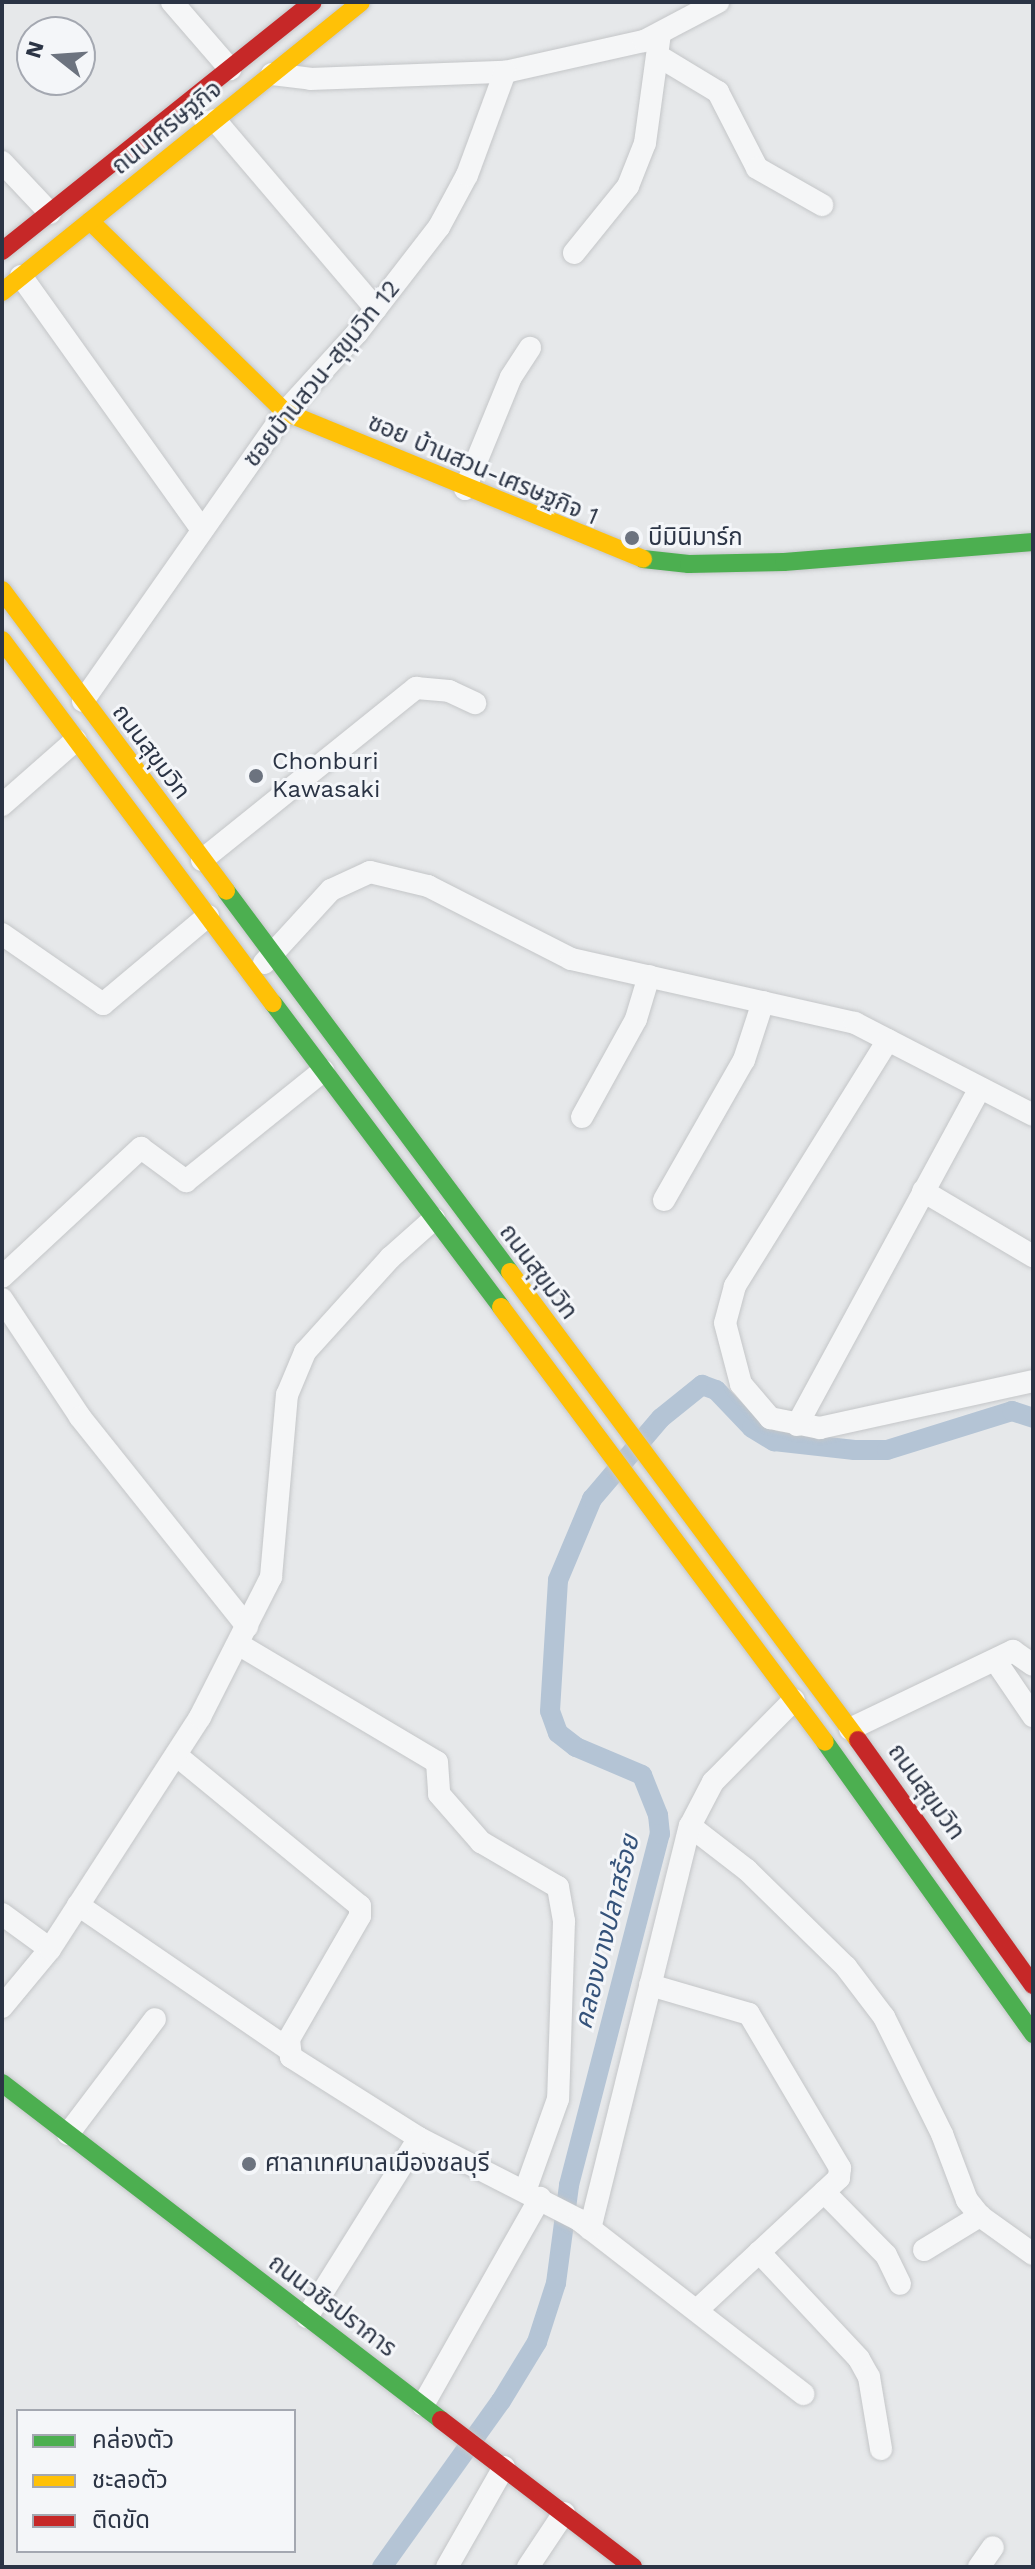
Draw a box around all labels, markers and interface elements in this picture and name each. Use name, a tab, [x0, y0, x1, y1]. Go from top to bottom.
north arrow	[16, 16, 96, 96]
text: N	[20, 38, 49, 61]
street label: ถนนเศรษฐกิจ	[106, 75, 228, 181]
street label: ซอยบ้านสวน-สุขุมวิท 12	[238, 275, 406, 473]
street label: ซอย บ้านสวน-เศรษฐกิจ 1	[363, 408, 603, 532]
place label: บีมินิมาร์ก	[648, 524, 743, 552]
marker: บีมินิมาร์ก	[623, 529, 641, 547]
street label: ถนนสุขุมวิท	[106, 699, 196, 805]
place label: Chonburi Kawasaki	[272, 748, 380, 804]
marker: Chonburi Kawasaki	[247, 767, 265, 785]
street label: ถนนสุขุมวิท	[493, 1219, 583, 1325]
street label: ถนนสุขุมวิท	[881, 1738, 971, 1846]
water label: คลองบางปลาสร้อย	[568, 1832, 646, 2032]
place label: ศาลาเทศบาลเมืองชลบุรี	[265, 2150, 490, 2178]
marker: ศาลาเทศบาลเมืองชลบุรี	[240, 2155, 258, 2173]
street label: ถนนวชิรปราการ	[262, 2249, 402, 2363]
legend	[16, 2409, 296, 2553]
text: คล่องตัว	[92, 2426, 174, 2454]
text: ชะลอตัว	[92, 2466, 168, 2494]
text: ติดขัด	[92, 2506, 150, 2534]

